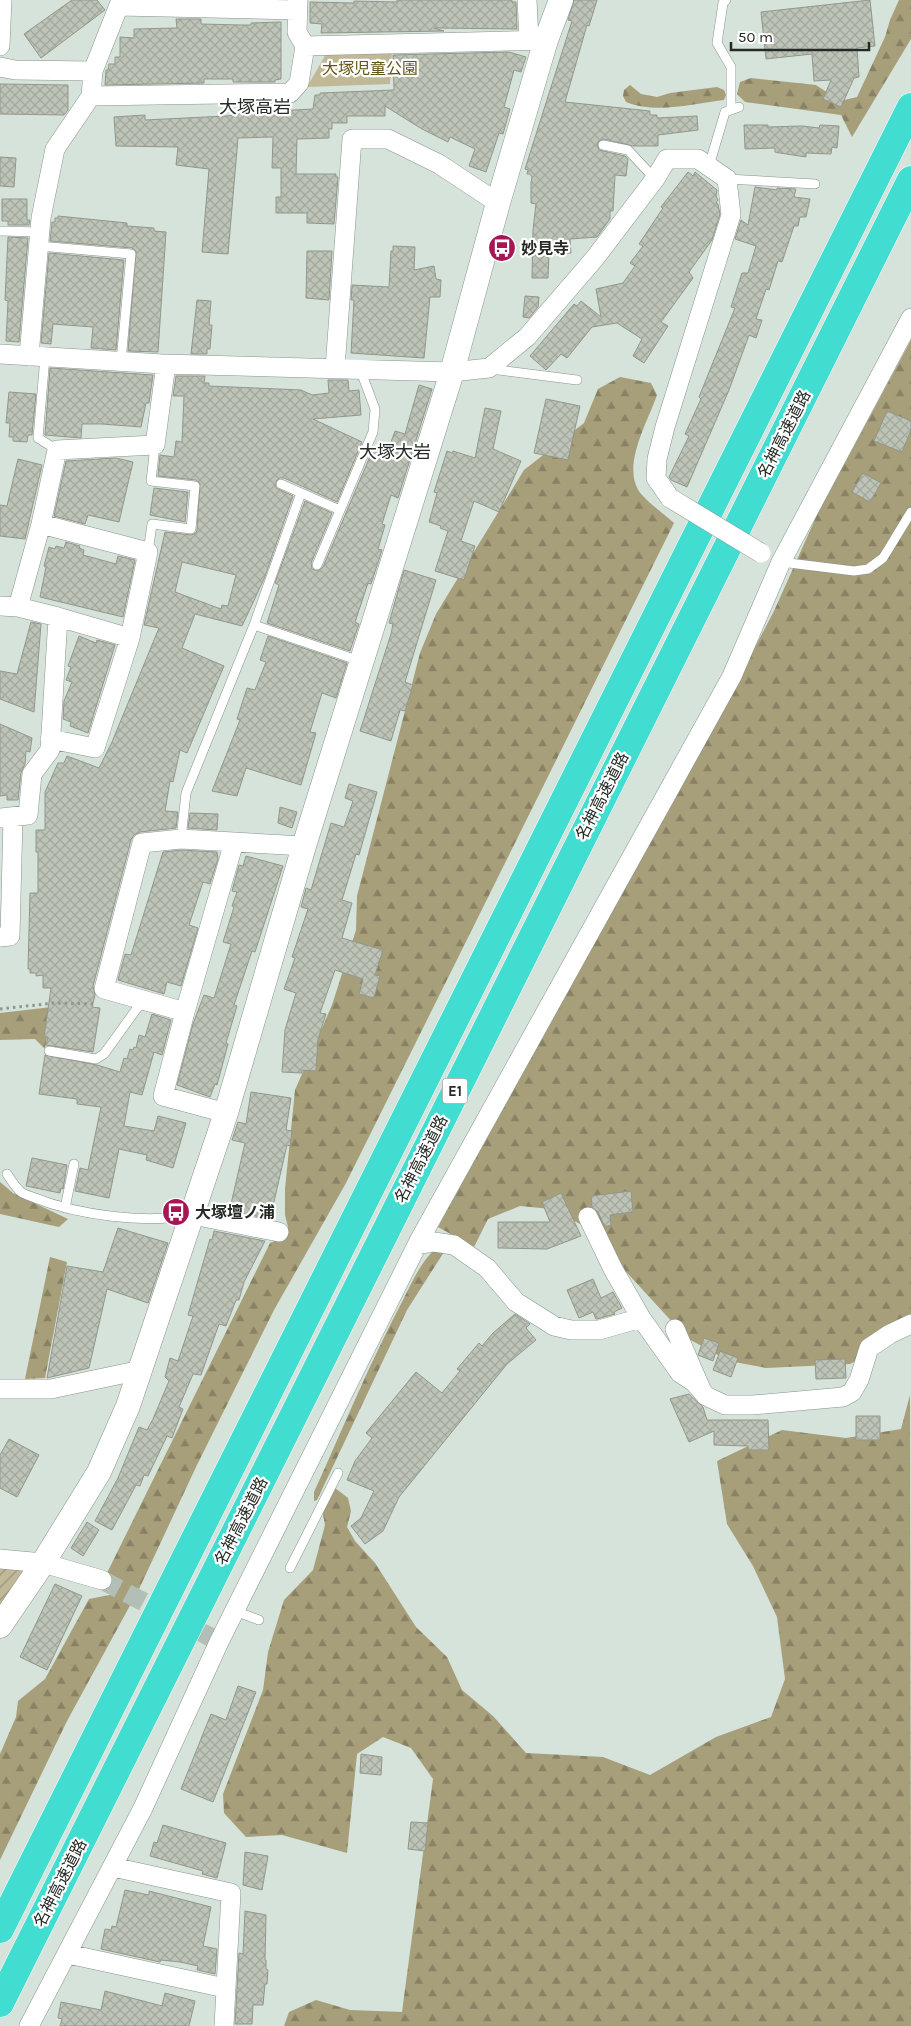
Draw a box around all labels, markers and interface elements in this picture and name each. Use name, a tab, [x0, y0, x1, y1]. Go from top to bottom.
scale bar	[731, 20, 868, 52]
text: 50 m	[738, 28, 773, 46]
park label: 大塚児童公園	[322, 59, 418, 78]
district label: 大塚高岩	[219, 96, 291, 118]
bus stop icon: 妙見寺	[487, 233, 517, 263]
place label: 妙見寺	[521, 239, 569, 258]
street label: 名神高速道路	[754, 387, 814, 481]
district label: 大塚大岩	[359, 441, 431, 463]
street label: 名神高速道路	[572, 749, 632, 843]
road number: E1	[442, 1078, 468, 1104]
street label: 名神高速道路	[391, 1112, 451, 1206]
bus stop icon: 大塚壇ノ浦	[161, 1197, 191, 1227]
place label: 大塚壇ノ浦	[195, 1203, 275, 1222]
street label: 名神高速道路	[211, 1474, 271, 1568]
street label: 名神高速道路	[30, 1836, 90, 1930]

